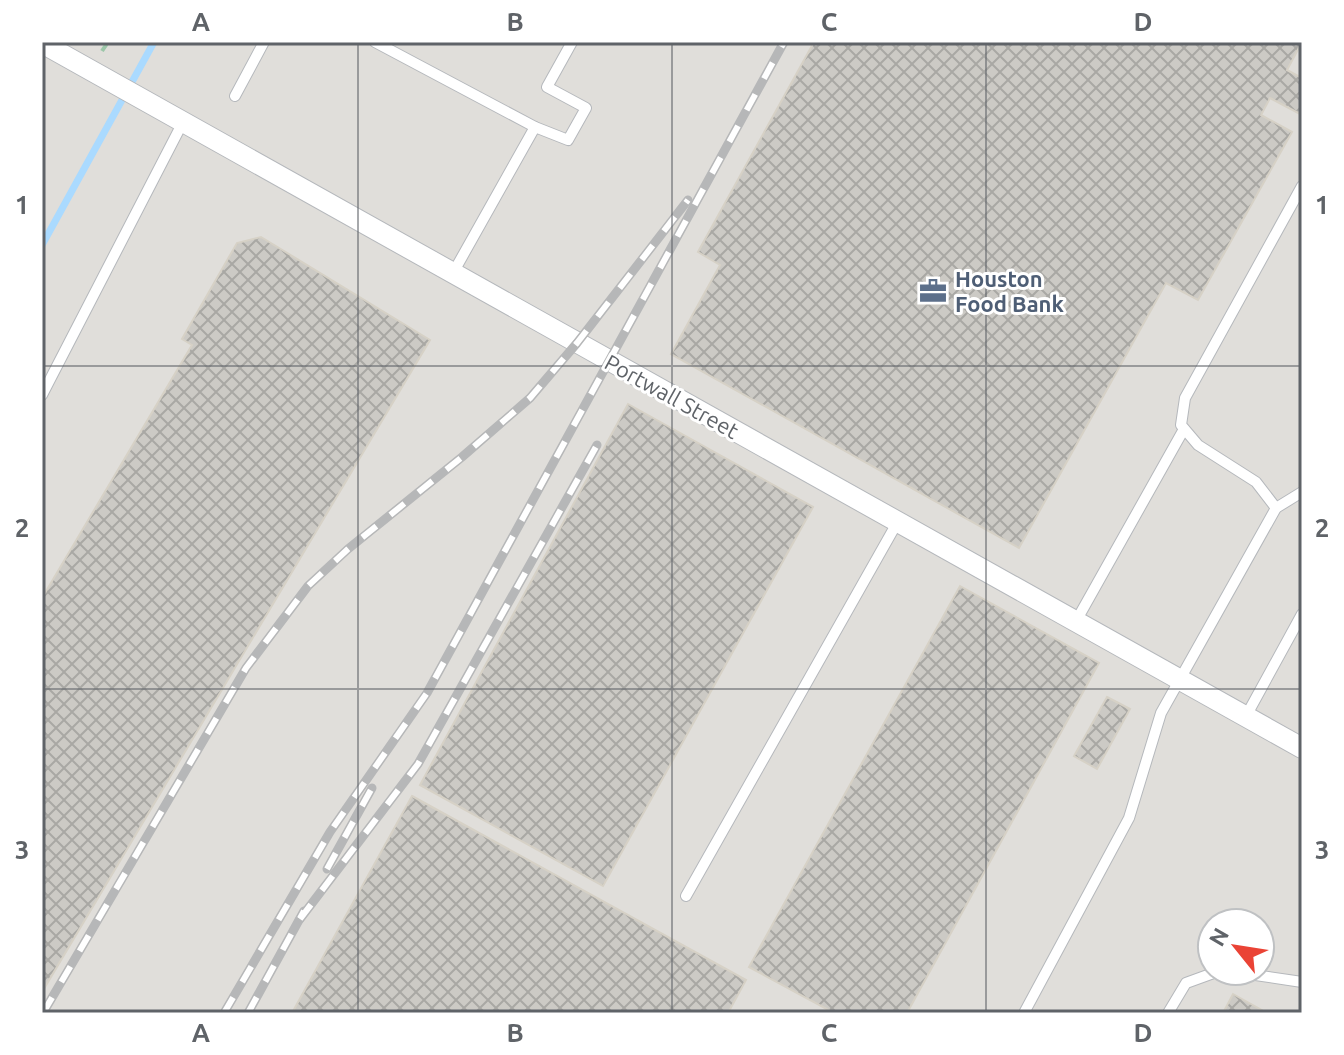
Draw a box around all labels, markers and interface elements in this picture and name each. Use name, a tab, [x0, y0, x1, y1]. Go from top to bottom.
text: A	[192, 7, 211, 36]
text: B	[506, 7, 524, 36]
text: C	[821, 7, 838, 36]
text: D	[1134, 7, 1152, 36]
text: 1	[15, 190, 29, 219]
text: 1	[1315, 190, 1329, 219]
place label: Houston Food Bank	[955, 266, 1064, 316]
office icon: Houston Food Bank	[918, 276, 948, 306]
street label: Portwall Street	[601, 349, 744, 443]
text: 2	[15, 513, 29, 542]
text: 2	[1315, 513, 1329, 542]
text: 3	[15, 835, 29, 864]
text: 3	[1315, 835, 1329, 864]
north arrow	[1196, 907, 1276, 987]
text: N	[1203, 923, 1233, 950]
text: A	[192, 1018, 211, 1047]
text: B	[506, 1018, 524, 1047]
text: C	[821, 1018, 838, 1047]
text: D	[1134, 1018, 1152, 1047]

